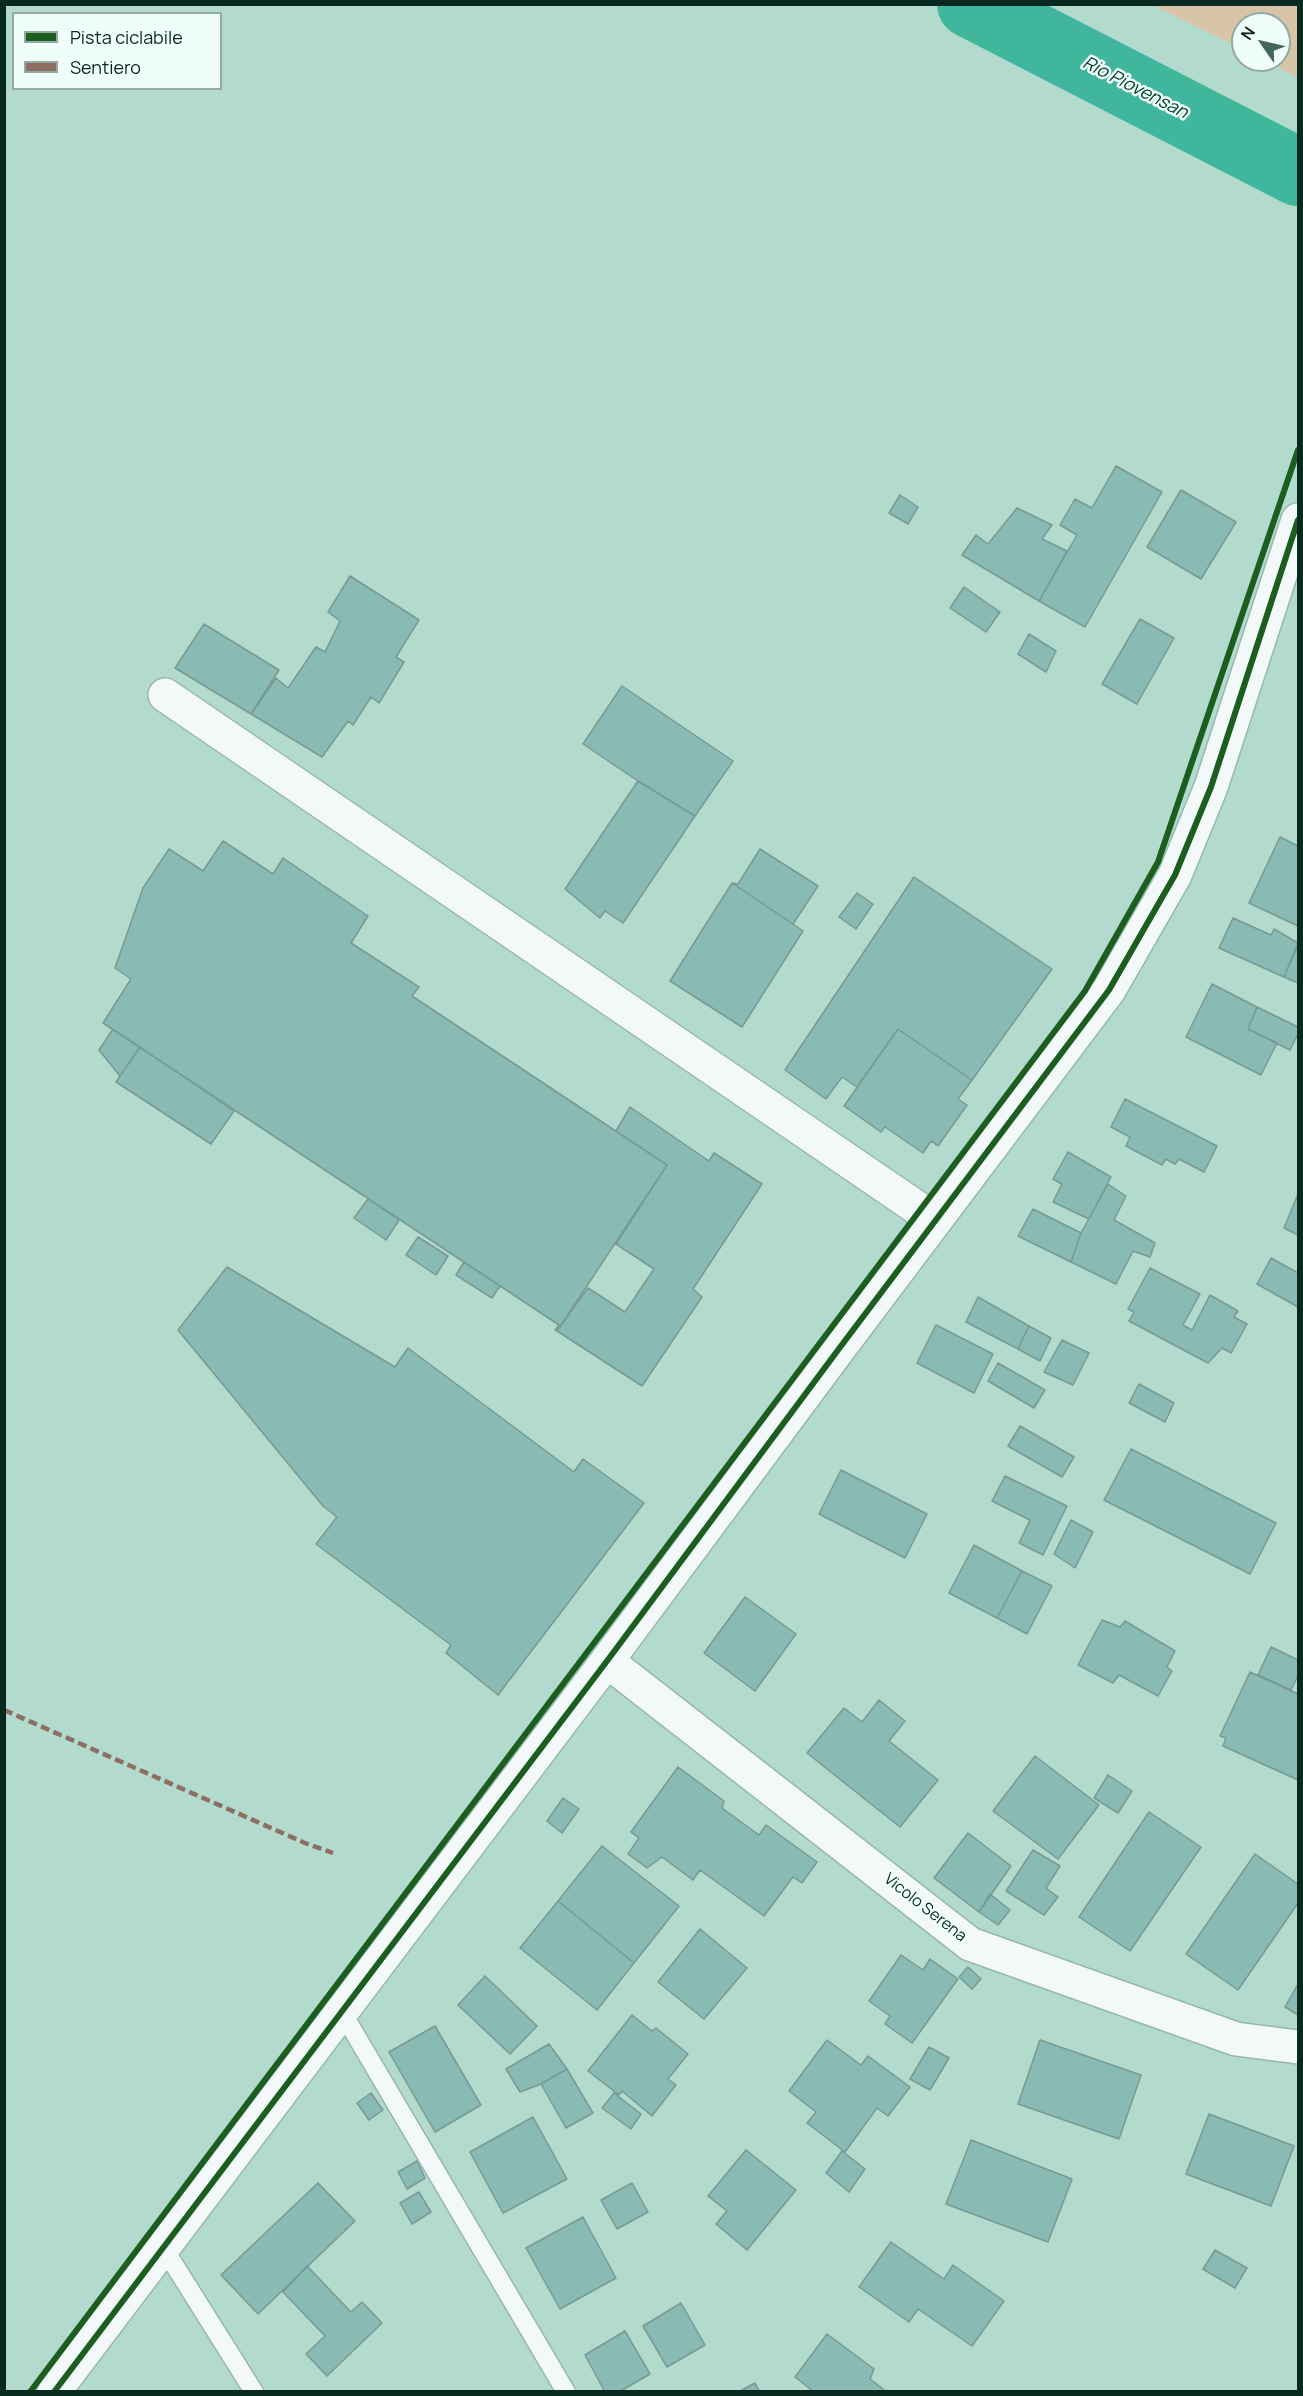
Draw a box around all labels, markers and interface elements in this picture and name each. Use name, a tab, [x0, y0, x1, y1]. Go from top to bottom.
legend	[12, 12, 222, 90]
north arrow	[1231, 12, 1291, 72]
text: N	[1235, 22, 1260, 44]
text: Pista ciclabile	[70, 25, 183, 49]
water label: Rio Piovensan	[1079, 52, 1191, 124]
text: Sentiero	[70, 55, 141, 79]
street label: Vicolo Serena	[880, 1870, 970, 1946]

